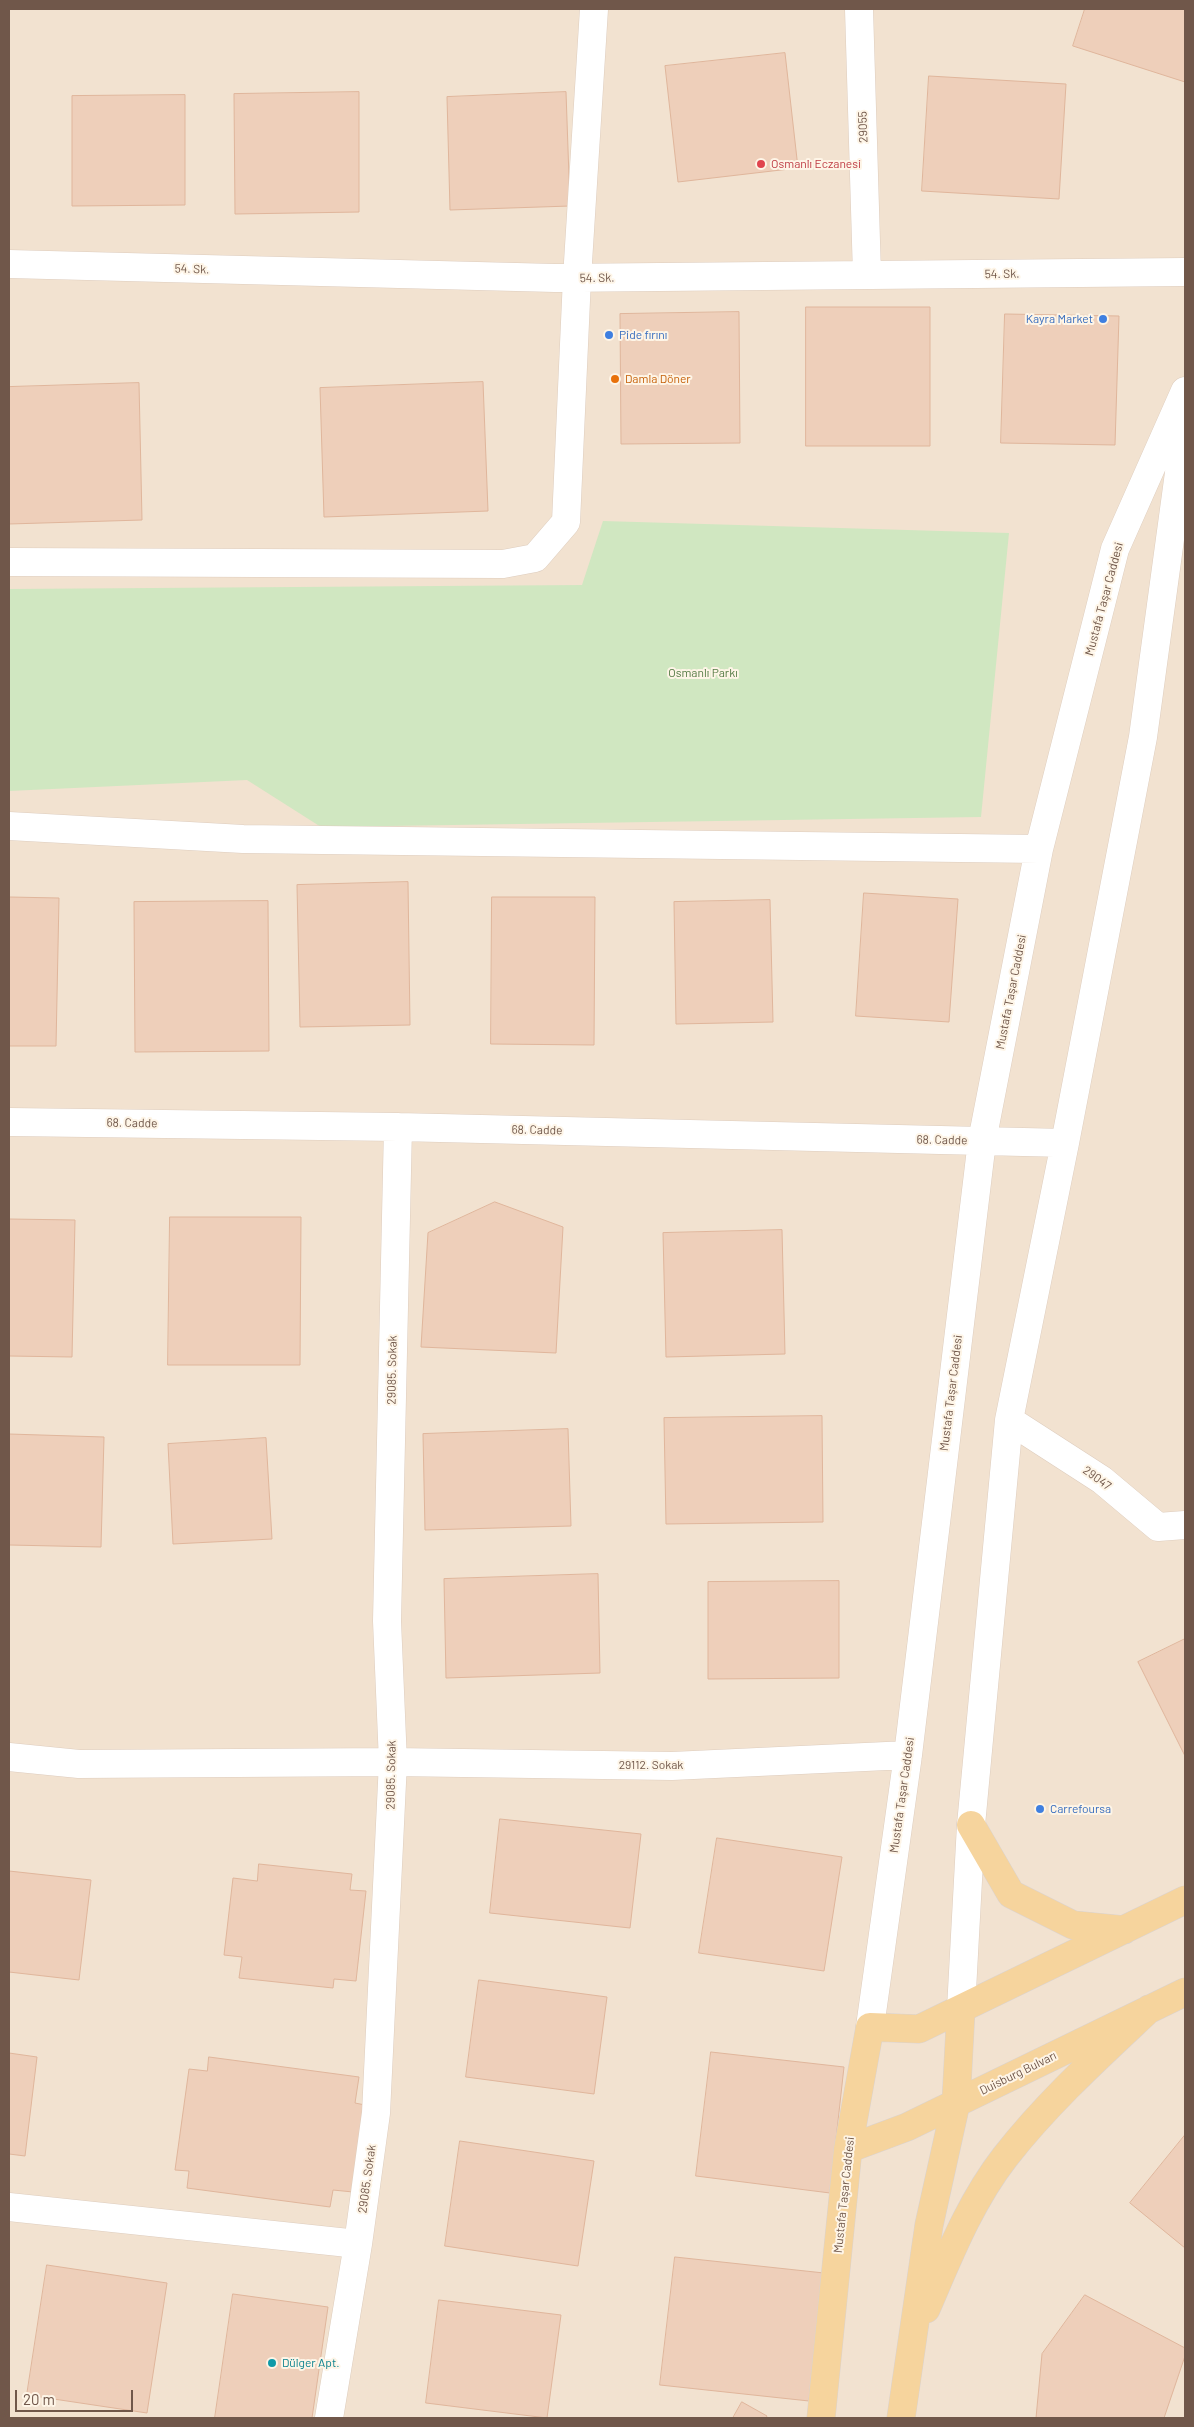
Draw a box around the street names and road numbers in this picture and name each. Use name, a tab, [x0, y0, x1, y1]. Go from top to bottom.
street label: 29055	[855, 111, 871, 143]
street label: 54. Sk.	[174, 261, 210, 277]
street label: 54. Sk.	[984, 266, 1020, 282]
street label: 54. Sk.	[579, 270, 615, 286]
street label: Mustafa Taşar Caddesi	[1082, 541, 1126, 657]
street label: Mustafa Taşar Caddesi	[993, 933, 1029, 1051]
street label: 68. Cadde	[106, 1115, 158, 1131]
street label: 68. Cadde	[511, 1122, 563, 1138]
street label: 68. Cadde	[916, 1132, 968, 1148]
street label: Mustafa Taşar Caddesi	[937, 1334, 965, 1452]
street label: 29085. Sokak	[384, 1335, 400, 1405]
street label: 29047	[1080, 1463, 1114, 1493]
street label: Mustafa Taşar Caddesi	[887, 1736, 917, 1854]
street label: 29085. Sokak	[383, 1740, 399, 1810]
street label: 29112. Sokak	[619, 1758, 683, 1772]
street label: Duisburg Bulvarı	[977, 2048, 1059, 2098]
street label: Mustafa Taşar Caddesi	[831, 2136, 857, 2254]
street label: 29085. Sokak	[355, 2144, 379, 2214]

